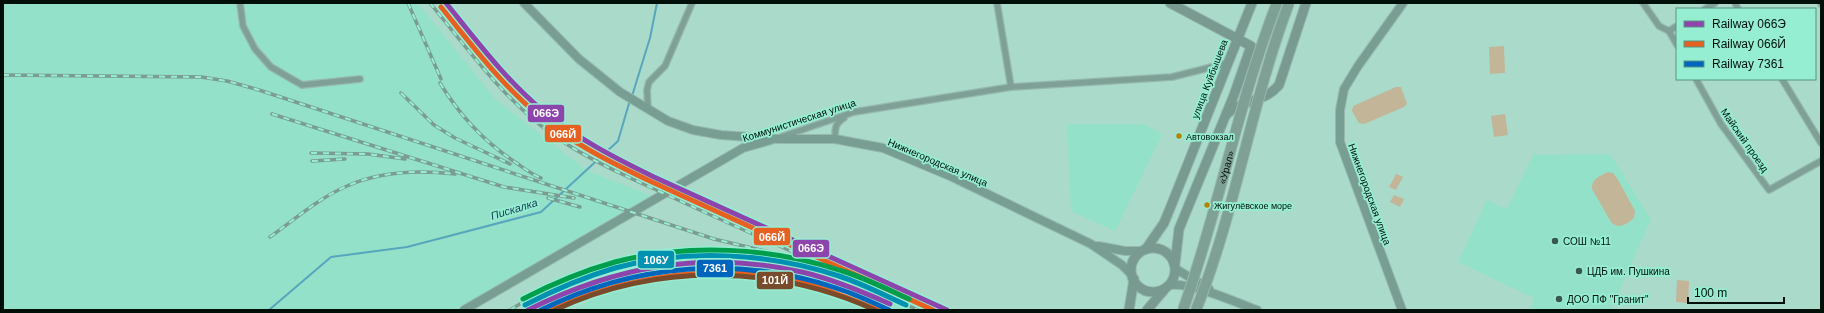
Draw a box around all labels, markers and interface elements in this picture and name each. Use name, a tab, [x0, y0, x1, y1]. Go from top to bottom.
legend	[1676, 8, 1816, 80]
text: Railway 066Э	[1712, 17, 1786, 31]
text: Railway 066Й	[1712, 36, 1786, 51]
street label: улица Куйбышева	[1189, 38, 1230, 120]
text: Railway 7361	[1712, 57, 1784, 71]
street label: Коммунистическая улица	[741, 97, 857, 144]
line badge: 066Э	[527, 104, 565, 123]
street label: Майский проезд	[1719, 106, 1771, 174]
text: 066Э	[533, 107, 559, 119]
line badge: 066Й	[544, 124, 582, 143]
text: 066Й	[550, 128, 576, 140]
marker: Автовокзал	[1174, 131, 1184, 141]
place label: Автовокзал	[1186, 132, 1234, 142]
street label: Нижнегородская улица	[886, 136, 990, 189]
street label: Нижнегородская улица	[1346, 142, 1393, 247]
street label: «Урал»	[1217, 149, 1236, 185]
water label: Пискалка	[489, 196, 539, 222]
marker: Жигулёвское море	[1202, 200, 1212, 210]
place label: Жигулёвское море	[1214, 201, 1292, 211]
line badge: 066Й	[753, 227, 791, 246]
text: 066Й	[759, 231, 785, 243]
marker: СОШ №11	[1550, 236, 1560, 246]
place label: СОШ №11	[1563, 236, 1611, 247]
line badge: 066Э	[792, 239, 830, 258]
text: 066Э	[798, 242, 824, 254]
line badge: 106У	[637, 250, 675, 269]
text: 106У	[643, 254, 669, 266]
line badge: 7361	[696, 259, 734, 278]
text: 7361	[703, 262, 727, 274]
marker: ЦДБ им. Пушкина	[1574, 266, 1584, 276]
place label: ЦДБ им. Пушкина	[1587, 266, 1670, 277]
line badge: 101Й	[756, 271, 794, 290]
text: 101Й	[762, 274, 788, 286]
scale bar	[1688, 279, 1784, 305]
text: 100 m	[1694, 286, 1727, 300]
marker: ДОО ПФ "Гранит"	[1554, 294, 1564, 304]
place label: ДОО ПФ "Гранит"	[1567, 294, 1649, 305]

